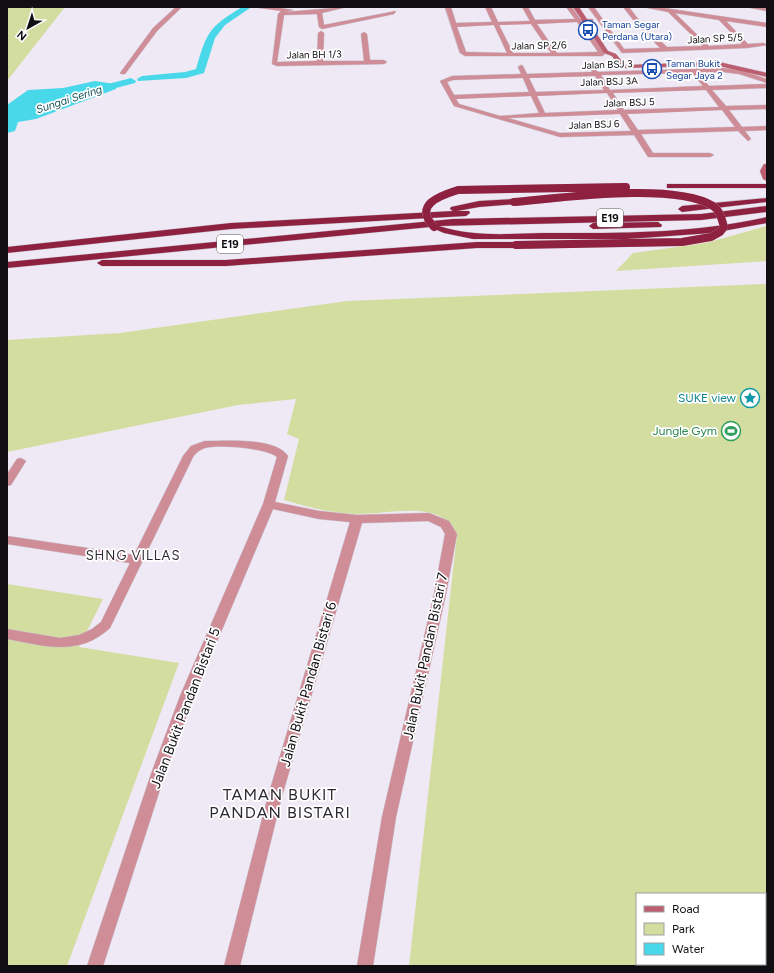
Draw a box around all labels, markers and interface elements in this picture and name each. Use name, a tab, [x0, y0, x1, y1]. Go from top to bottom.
north arrow	[8, 8, 48, 48]
place label: Taman Segar Perdana (Utara)	[602, 18, 672, 43]
bus stop icon: Taman Segar Perdana (Utara)	[577, 19, 599, 41]
text: N	[15, 28, 29, 43]
street label: Jalan SP 5/5	[687, 31, 743, 46]
street label: Jalan SP 2/6	[511, 39, 567, 52]
street label: Jalan BH 1/3	[286, 48, 342, 61]
street label: Jalan BSJ 3	[581, 57, 633, 72]
place label: Taman Bukit Segar Jaya 2	[666, 57, 723, 82]
bus stop icon: Taman Bukit Segar Jaya 2	[641, 58, 663, 80]
street label: Jalan BSJ 3A	[580, 74, 638, 89]
water label: Sungai Sering	[34, 82, 104, 116]
street label: Jalan BSJ 5	[603, 95, 655, 110]
street label: Jalan BSJ 6	[568, 117, 620, 132]
road number: E19	[597, 209, 623, 227]
road number: E19	[217, 235, 243, 253]
place icon: SUKE view	[739, 387, 761, 409]
place label: SUKE view	[678, 391, 737, 405]
sports icon: Jungle Gym	[720, 420, 742, 442]
place label: Jungle Gym	[653, 424, 717, 438]
district label: SHNG VILLAS	[86, 548, 180, 563]
street label: Jalan Bukit Pandan Bistari 7	[399, 571, 452, 741]
street label: Jalan Bukit Pandan Bistari 6	[277, 600, 340, 768]
street label: Jalan Bukit Pandan Bistari 5	[147, 625, 224, 791]
district label: TAMAN BUKIT PANDAN BISTARI	[209, 785, 351, 822]
legend	[636, 893, 766, 965]
text: Road	[672, 902, 700, 916]
text: Park	[672, 922, 695, 936]
text: Water	[672, 942, 704, 956]

